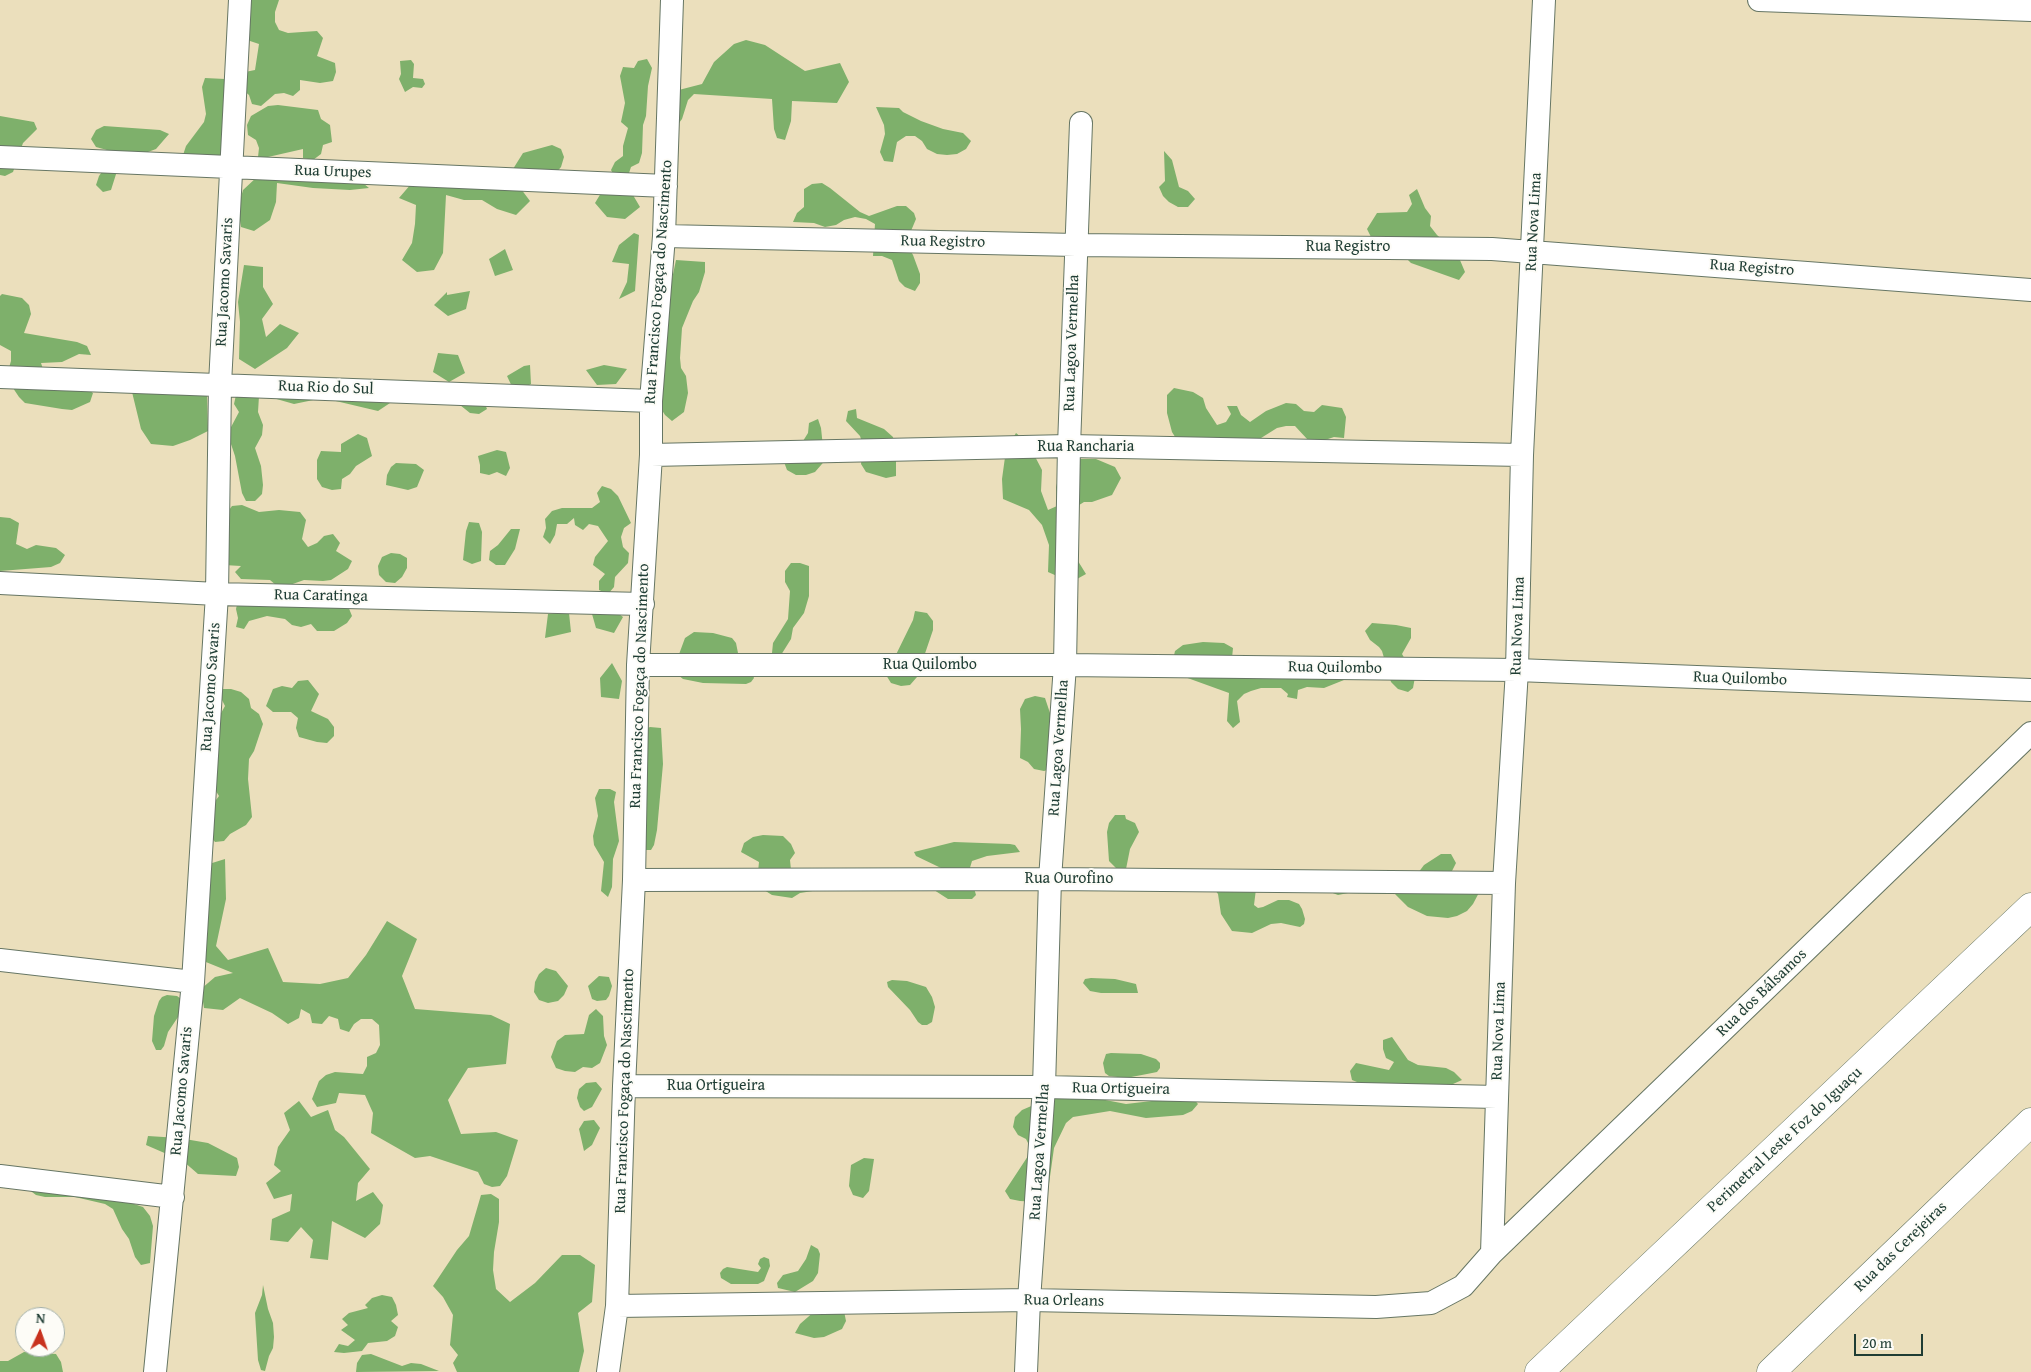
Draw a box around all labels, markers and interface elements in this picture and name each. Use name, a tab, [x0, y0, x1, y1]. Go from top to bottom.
street label: Rua Francisco Fogaça do Nascimento	[641, 159, 677, 405]
street label: Rua Urupes	[294, 161, 372, 183]
street label: Rua Nova Lima	[1522, 172, 1546, 272]
street label: Rua Jacomo Savaris	[212, 217, 238, 347]
street label: Rua Registro	[901, 232, 985, 252]
street label: Rua Registro	[1306, 237, 1390, 257]
street label: Rua Registro	[1709, 255, 1795, 281]
street label: Rua Lagoa Vermelha	[1060, 274, 1084, 412]
street label: Rua Rio do Sul	[278, 377, 374, 399]
street label: Rua Rancharia	[1038, 437, 1134, 457]
street label: Rua Francisco Fogaça do Nascimento	[626, 563, 654, 809]
street label: Rua Nova Lima	[1507, 576, 1529, 676]
street label: Rua Caratinga	[274, 586, 368, 606]
street label: Rua Jacomo Savaris	[197, 622, 225, 752]
street label: Rua Quilombo	[883, 655, 977, 675]
street label: Rua Quilombo	[1288, 658, 1382, 678]
street label: Rua Quilombo	[1693, 668, 1787, 690]
street label: Rua Lagoa Vermelha	[1045, 679, 1073, 817]
street label: Rua Ourofino	[1025, 869, 1113, 889]
street label: Rua dos Bálsamos	[1713, 945, 1811, 1041]
street label: Rua Francisco Fogaça do Nascimento	[611, 968, 639, 1214]
street label: Rua Nova Lima	[1488, 981, 1510, 1081]
street label: Rua Jacomo Savaris	[167, 1026, 197, 1156]
street label: Perimetral Leste Foz do Iguaçu	[1704, 1063, 1866, 1217]
street label: Rua Ortigueira	[667, 1076, 765, 1096]
street label: Rua Ortigueira	[1072, 1079, 1170, 1099]
street label: Rua Lagoa Vermelha	[1026, 1083, 1054, 1221]
street label: Rua das Cerejeiras	[1851, 1198, 1951, 1296]
street label: Rua Orleans	[1024, 1291, 1104, 1311]
north arrow	[15, 1307, 65, 1357]
text: N	[36, 1308, 46, 1328]
scale bar	[1856, 1324, 1925, 1356]
text: 20 m	[1862, 1332, 1892, 1353]

